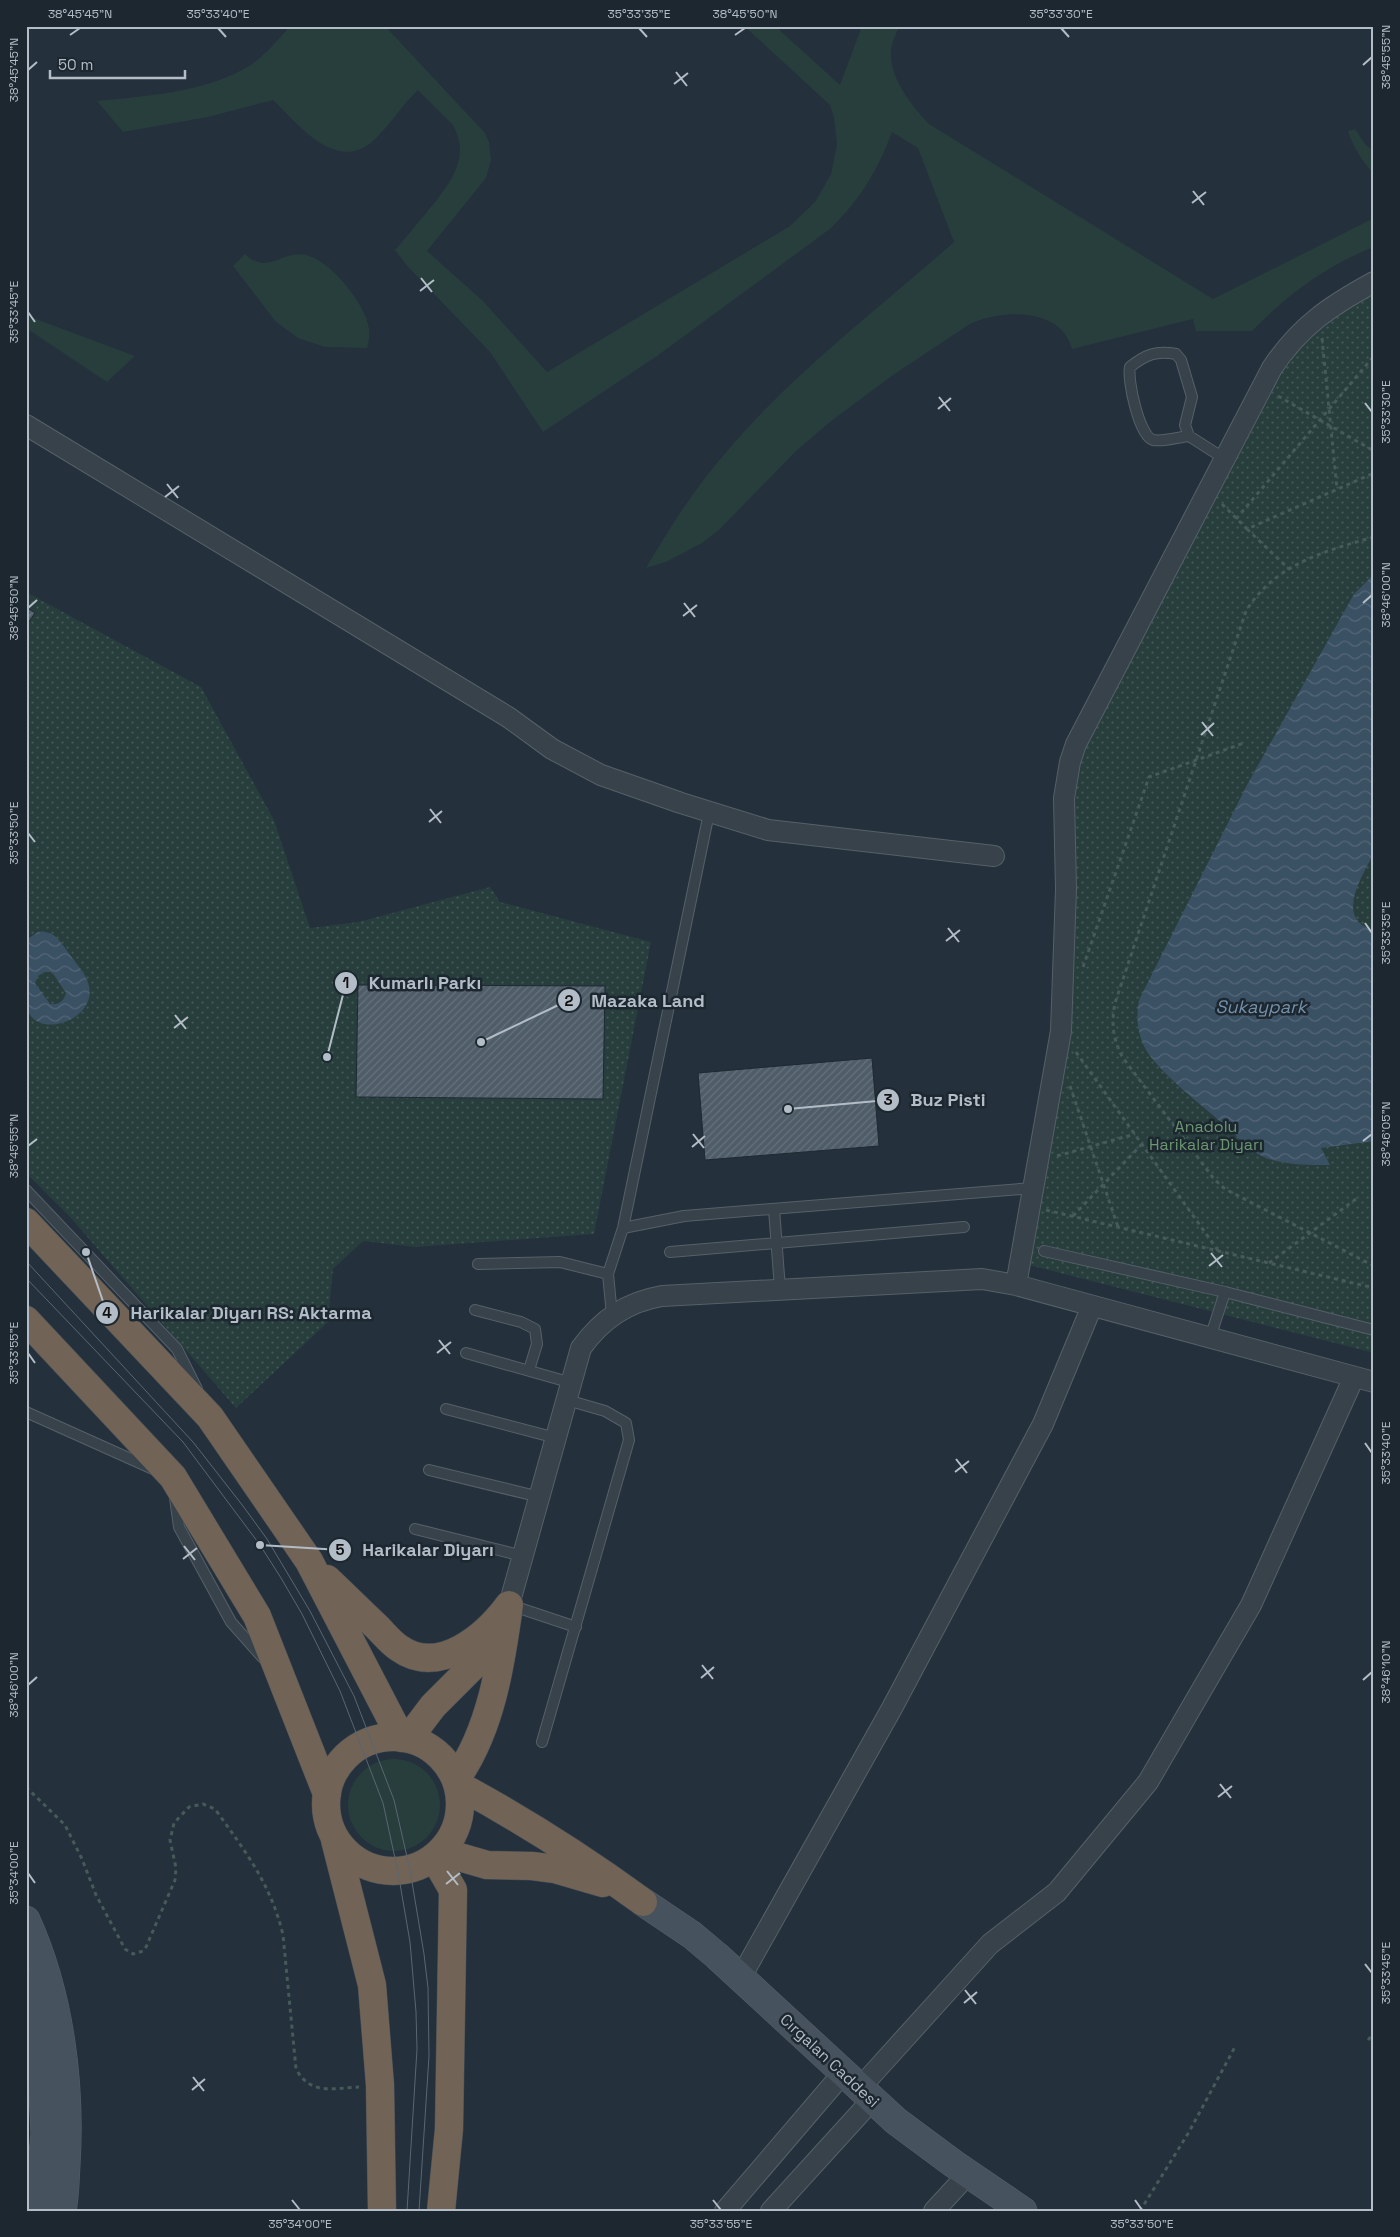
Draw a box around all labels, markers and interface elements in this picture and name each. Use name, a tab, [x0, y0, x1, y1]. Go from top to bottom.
text: 38°45'45"N	[48, 6, 112, 22]
text: 35°33'40"E	[186, 6, 250, 22]
text: 35°33'35"E	[608, 6, 671, 22]
text: 38°45'50"N	[713, 6, 777, 22]
text: 35°33'30"E	[1029, 6, 1093, 22]
text: 38°45'55"N	[1378, 25, 1394, 89]
text: 38°45'45"N	[6, 38, 22, 102]
scale bar	[50, 48, 185, 80]
text: 50 m	[58, 55, 93, 74]
text: 35°33'45"E	[6, 280, 22, 343]
text: 35°33'30"E	[1378, 380, 1394, 444]
text: 38°46'00"N	[1378, 562, 1394, 628]
text: 38°45'50"N	[6, 576, 22, 640]
text: 35°33'50"E	[6, 801, 22, 865]
text: 35°33'35"E	[1378, 901, 1394, 964]
callout: Kumarlı Parkı	[334, 966, 491, 999]
text: Kumarlı Parkı	[369, 971, 481, 994]
text: 1	[343, 973, 349, 992]
callout: Mazaka Land	[556, 984, 715, 1017]
text: Mazaka Land	[591, 989, 705, 1012]
text: 2	[565, 991, 574, 1010]
water label: Sukaypark	[1215, 995, 1309, 1018]
callout: Buz Pisti	[875, 1083, 995, 1116]
text: Buz Pisti	[911, 1088, 985, 1111]
text: 3	[883, 1090, 893, 1109]
text: 38°46'05"N	[1378, 1101, 1394, 1167]
text: 38°45'55"N	[6, 1114, 22, 1178]
park label: Anadolu Harikalar Diyarı	[1149, 1116, 1263, 1155]
callout: Harikalar Diyarı RS: Aktarma	[95, 1297, 381, 1330]
text: Harikalar Diyarı RS: Aktarma	[130, 1301, 372, 1324]
text: 4	[102, 1303, 112, 1322]
text: 35°33'55"E	[6, 1321, 22, 1384]
text: 35°33'40"E	[1378, 1421, 1394, 1485]
callout: Harikalar Diyarı	[327, 1533, 504, 1566]
text: Harikalar Diyarı	[362, 1538, 494, 1561]
text: 5	[335, 1540, 345, 1559]
text: 38°46'10"N	[1378, 1641, 1394, 1703]
text: 38°46'00"N	[6, 1652, 22, 1718]
text: 35°34'00"E	[6, 1841, 22, 1905]
text: 35°33'45"E	[1378, 1941, 1394, 2004]
street label: Cırgalan Caddesi	[776, 2009, 884, 2112]
text: 35°34'00"E	[268, 2216, 332, 2232]
text: 35°33'55"E	[690, 2216, 753, 2232]
text: 35°33'50"E	[1110, 2216, 1174, 2232]

